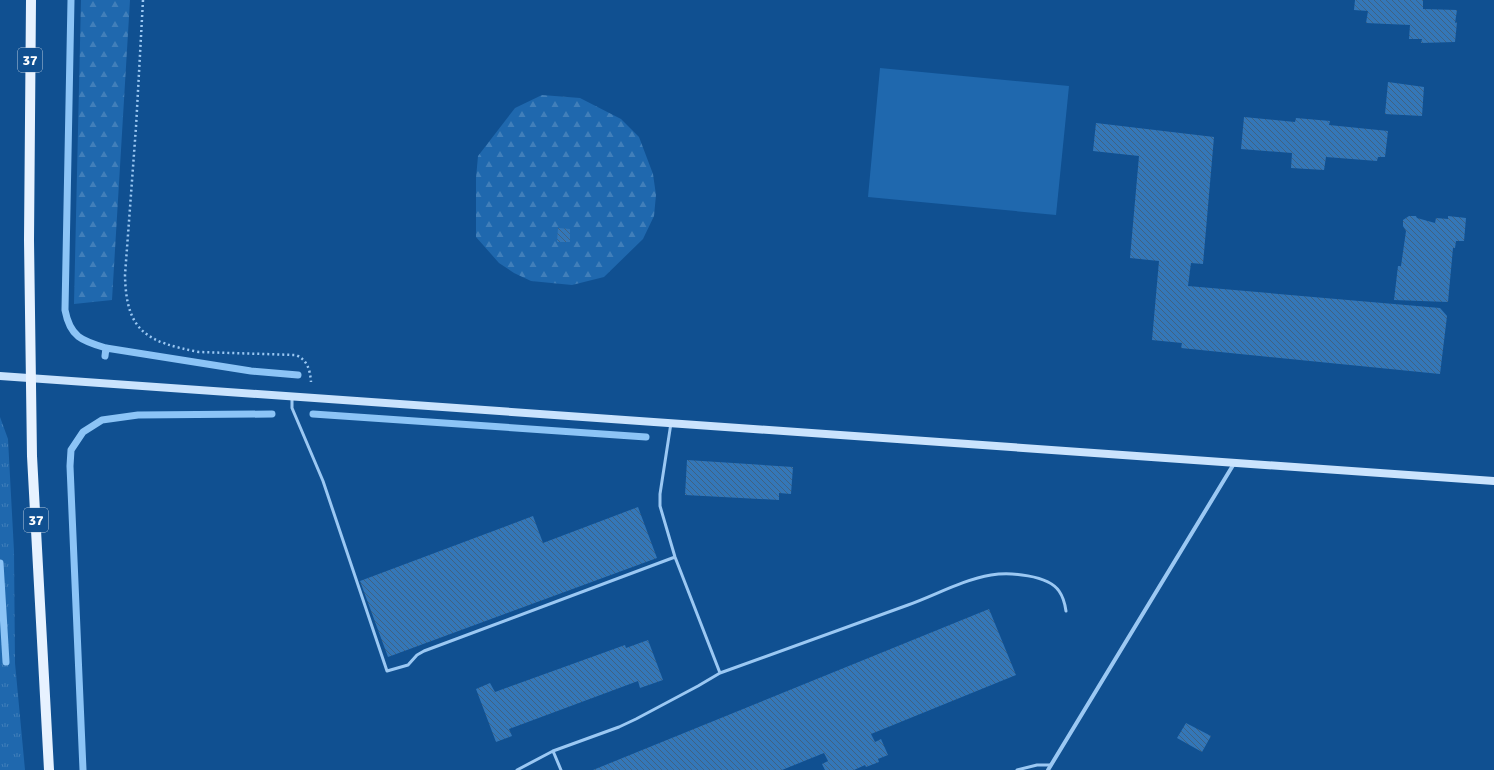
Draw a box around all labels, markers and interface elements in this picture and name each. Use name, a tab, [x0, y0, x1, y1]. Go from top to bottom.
road number: 37	[18, 48, 42, 72]
road number: 37	[24, 508, 48, 532]

